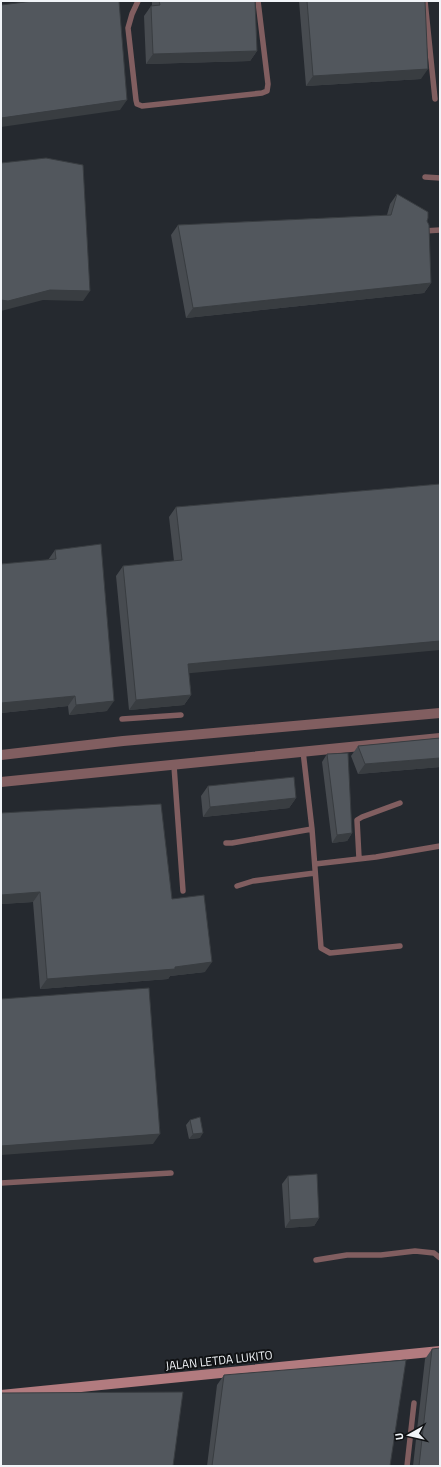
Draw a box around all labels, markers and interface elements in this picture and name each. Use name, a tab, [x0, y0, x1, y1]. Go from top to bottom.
street label: JALAN LETDA LUKITO	[165, 1345, 273, 1375]
north arrow	[389, 1415, 429, 1455]
text: U	[391, 1432, 408, 1441]

